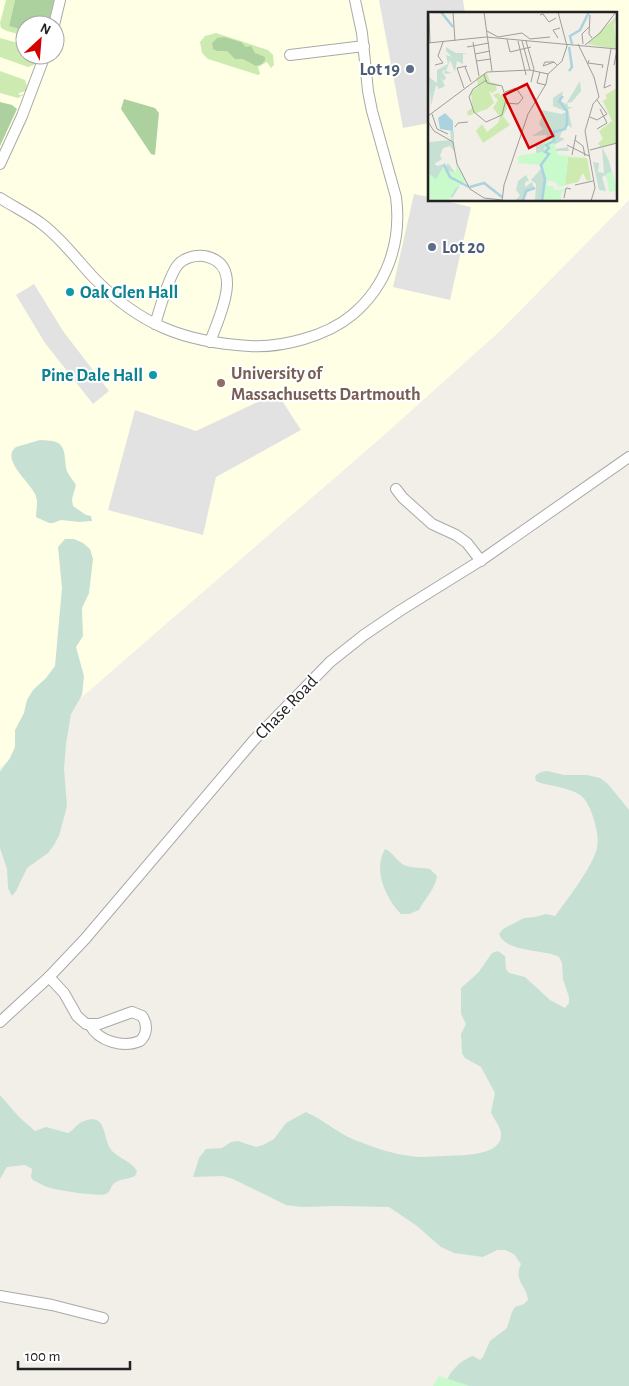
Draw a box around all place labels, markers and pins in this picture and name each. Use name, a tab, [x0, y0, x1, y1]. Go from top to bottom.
place label: Lot 19	[359, 61, 400, 79]
marker: Lot 19	[404, 63, 416, 75]
place label: Lot 20	[442, 239, 485, 257]
marker: Lot 20	[426, 241, 438, 253]
place label: Oak Glen Hall	[80, 284, 178, 302]
marker: Oak Glen Hall	[64, 286, 76, 298]
place label: University of Massachusetts Dartmouth	[231, 365, 421, 404]
place label: Pine Dale Hall	[41, 367, 143, 385]
marker: Pine Dale Hall	[147, 369, 159, 381]
marker: University of Massachusetts Dartmouth	[215, 377, 227, 389]

